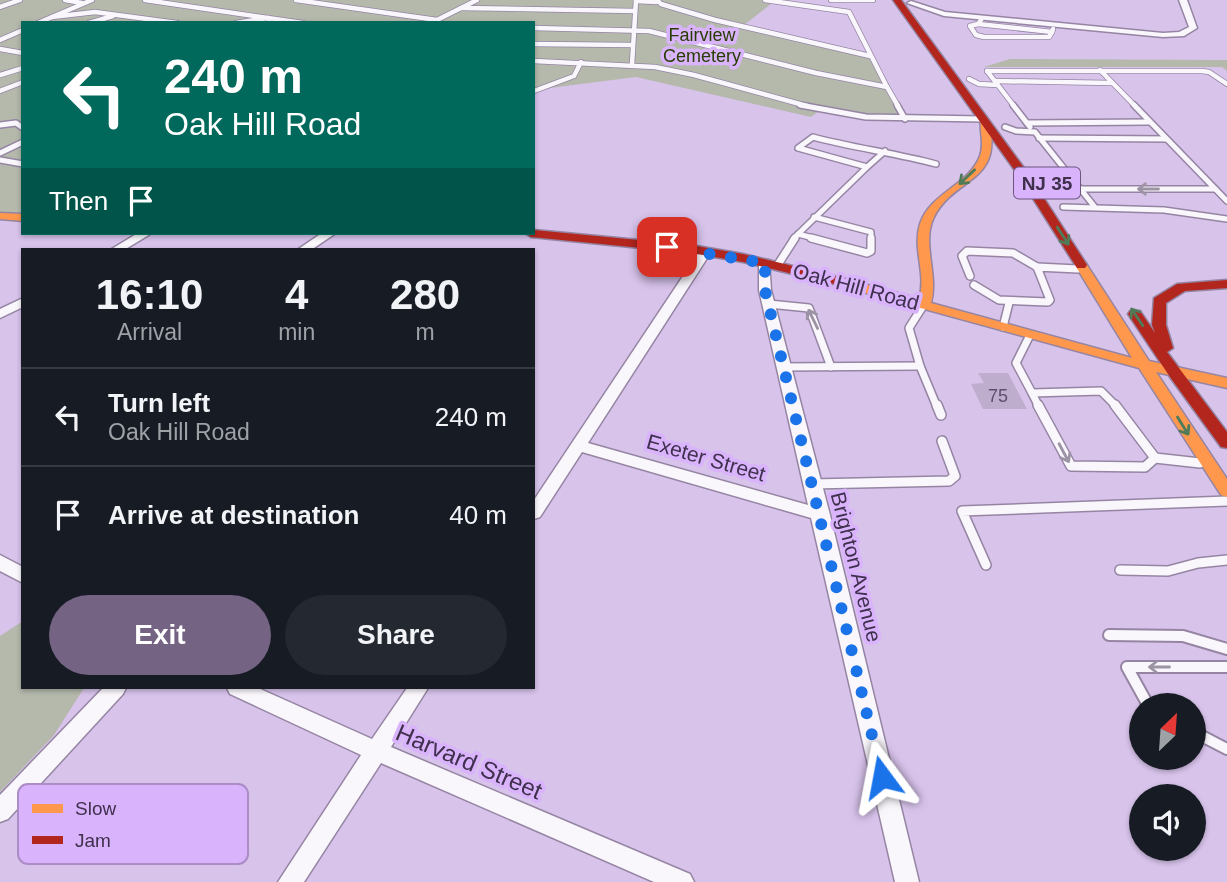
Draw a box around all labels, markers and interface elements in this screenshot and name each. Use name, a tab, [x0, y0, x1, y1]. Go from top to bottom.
park label: Fairview Cemetery	[663, 25, 741, 66]
icon: left	[49, 49, 140, 140]
text: 240 m	[164, 49, 303, 103]
text: Oak Hill Road	[164, 106, 361, 142]
one-way arrow	[959, 168, 976, 185]
road number: NJ 35	[1014, 168, 1080, 198]
icon: arrive	[122, 182, 160, 220]
one-way arrow	[1136, 182, 1159, 196]
text: Then	[49, 186, 108, 216]
pin	[637, 217, 697, 277]
one-way arrow	[1056, 226, 1070, 245]
icon: arrive	[648, 228, 686, 266]
street label: Oak Hill Road	[791, 259, 922, 314]
text: 16:10	[96, 271, 203, 318]
text: 4	[285, 271, 308, 318]
text: 280	[390, 271, 460, 318]
one-way arrow	[1130, 308, 1144, 327]
one-way arrow	[806, 309, 820, 329]
text: Arrival	[117, 319, 182, 345]
text: min	[278, 319, 315, 345]
text: m	[416, 319, 435, 345]
house number: 75	[988, 386, 1008, 406]
text: Turn left	[108, 388, 210, 418]
icon: left	[49, 398, 87, 436]
text: 240 m	[435, 402, 507, 432]
one-way arrow	[1176, 415, 1190, 435]
text: Oak Hill Road	[108, 419, 250, 445]
street label: Exeter Street	[644, 430, 768, 486]
one-way arrow	[1058, 442, 1072, 463]
street label: Brighton Avenue	[827, 490, 886, 644]
icon: arrive	[49, 496, 87, 534]
text: Arrive at destination	[108, 500, 359, 530]
text: 40 m	[449, 500, 507, 530]
button: Exit	[49, 595, 271, 675]
button: Share	[285, 595, 507, 675]
one-way arrow	[1148, 660, 1171, 674]
north arrow	[1129, 693, 1206, 770]
map controls	[1129, 693, 1206, 861]
street label: Harvard Street	[392, 719, 547, 805]
position arrow	[845, 740, 919, 814]
legend	[18, 784, 248, 864]
button: sound	[1129, 784, 1206, 861]
text: Slow	[75, 798, 116, 819]
text: Jam	[75, 830, 111, 851]

